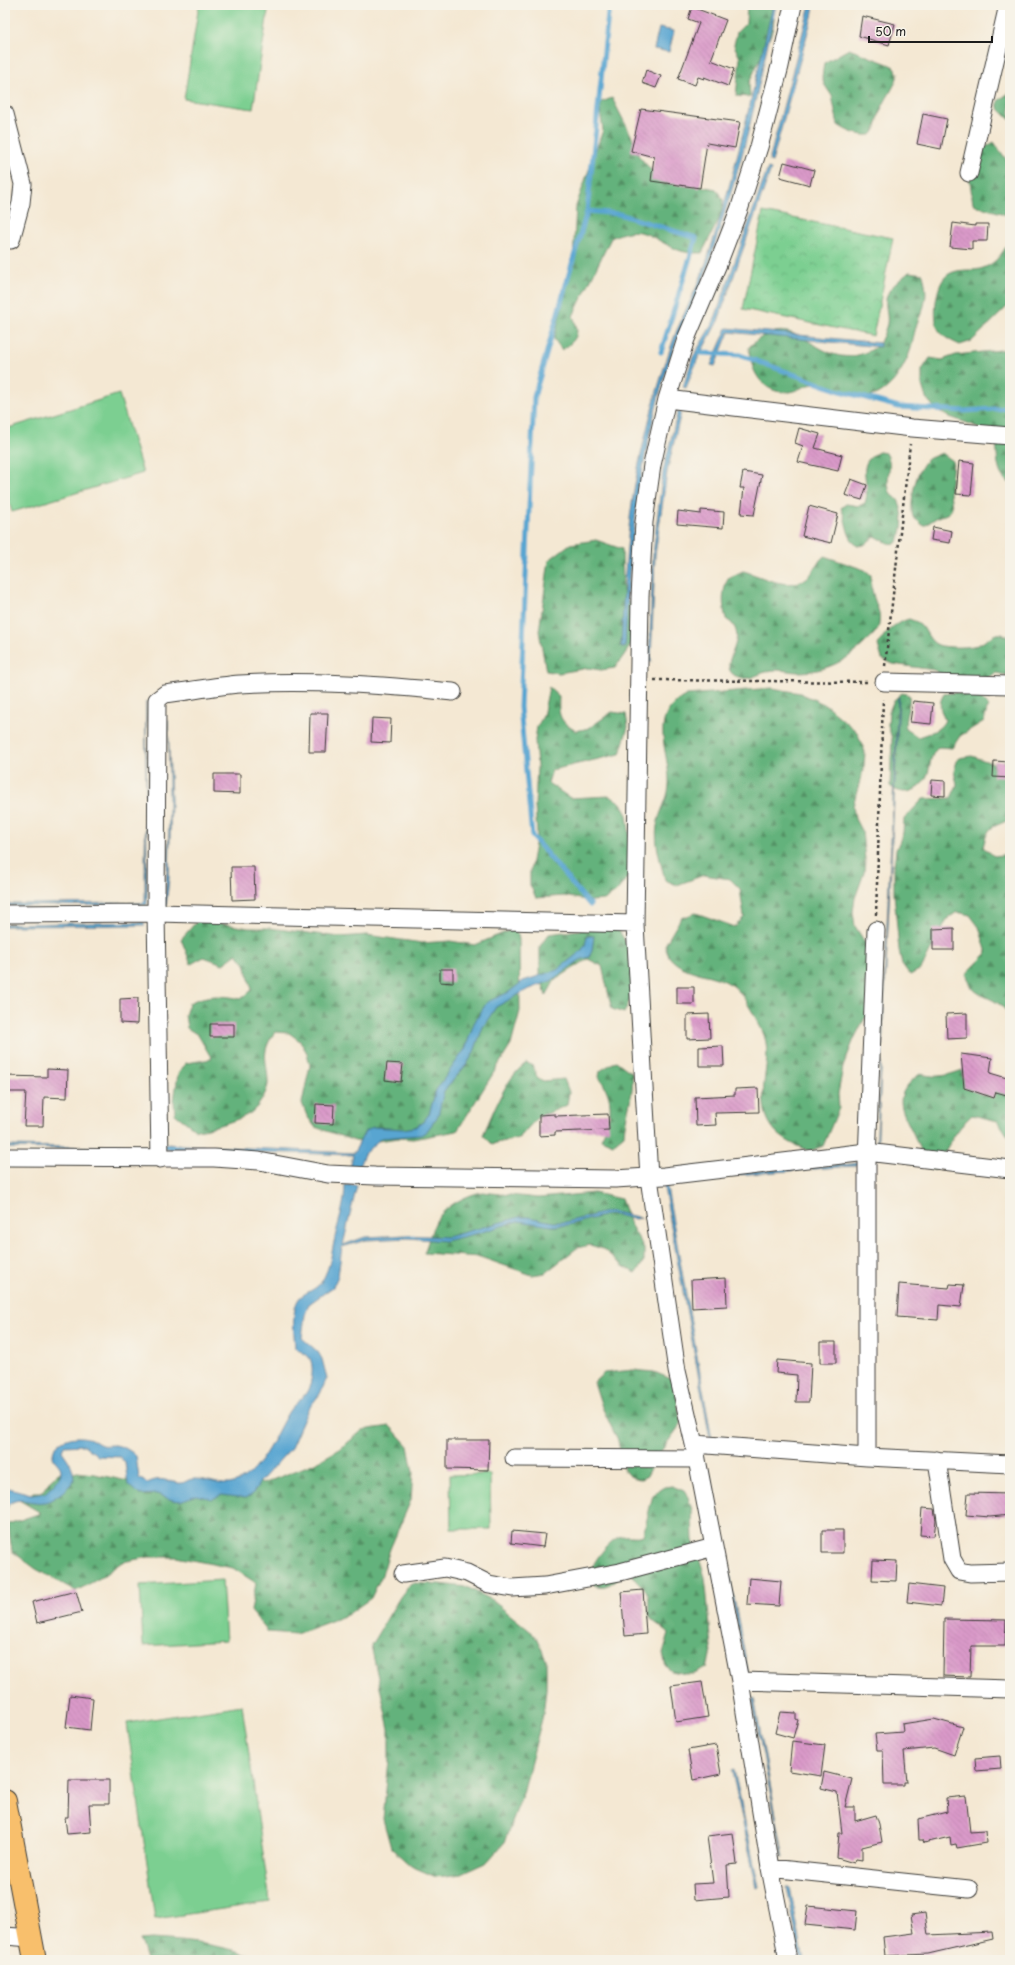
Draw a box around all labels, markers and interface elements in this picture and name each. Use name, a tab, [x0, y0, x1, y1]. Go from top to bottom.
scale bar	[869, 18, 992, 44]
text: 50 m	[875, 22, 906, 40]

